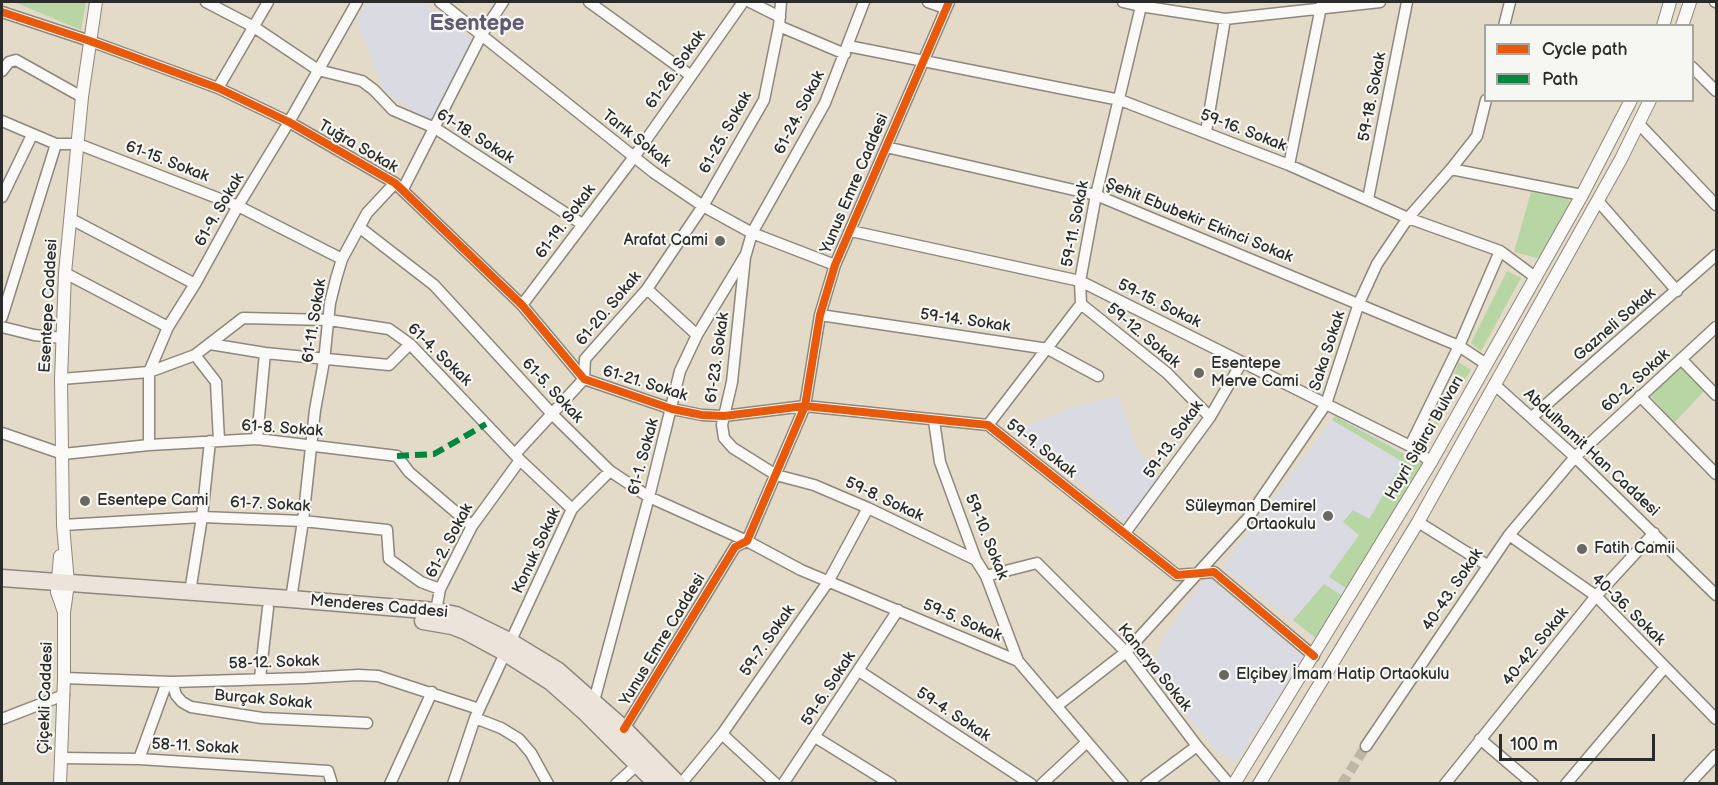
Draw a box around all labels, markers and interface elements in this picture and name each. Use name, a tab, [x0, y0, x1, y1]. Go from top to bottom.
district label: Esentepe	[430, 11, 524, 37]
legend	[1484, 24, 1694, 102]
street label: 61-26. Sokak	[642, 27, 710, 113]
text: Cycle path	[1542, 39, 1628, 60]
street label: 59-18. Sokak	[1355, 51, 1391, 143]
street label: 61-24. Sokak	[771, 68, 829, 158]
text: Path	[1542, 69, 1578, 90]
street label: 61-25. Sokak	[696, 89, 756, 177]
street label: 61-18. Sokak	[433, 106, 517, 168]
street label: Tarık Sokak	[598, 106, 674, 172]
street label: 59-16. Sokak	[1197, 106, 1289, 156]
street label: Yunus Emre Caddesi	[817, 111, 893, 257]
street label: Tuğra Sokak	[315, 117, 401, 177]
street label: 61-15. Sokak	[123, 137, 211, 187]
street label: 61-9. Sokak	[191, 170, 249, 250]
street label: Şehit Ebubekir Ekinci Sokak	[1102, 175, 1296, 267]
street label: 59-11. Sokak	[1058, 179, 1094, 269]
street label: 61-19. Sokak	[532, 181, 600, 263]
place label: Arafat Cami	[624, 231, 708, 251]
marker: Arafat Cami	[713, 234, 727, 248]
street label: Esentepe Caddesi	[36, 239, 62, 373]
street label: 61-20. Sokak	[572, 268, 646, 350]
street label: 59-15. Sokak	[1114, 276, 1204, 332]
street label: 61-11. Sokak	[299, 278, 331, 364]
street label: Gazneli Sokak	[1570, 284, 1660, 366]
street label: 59-12. Sokak	[1102, 300, 1184, 372]
street label: 59-14. Sokak	[919, 305, 1011, 337]
street label: Saka Sokak	[1306, 309, 1350, 393]
street label: 61-23. Sokak	[702, 311, 734, 405]
street label: 61-4. Sokak	[403, 320, 475, 390]
street label: 60-2. Sokak	[1598, 345, 1674, 417]
place label: Esentepe Merve Cami	[1211, 354, 1299, 392]
street label: 61-5. Sokak	[517, 355, 587, 427]
street label: 61-21. Sokak	[600, 362, 690, 406]
marker: Esentepe Merve Cami	[1192, 366, 1206, 380]
street label: Hayri Sığırcı Bulvarı	[1382, 373, 1468, 503]
street label: Abdulhamit Han Caddesi	[1519, 385, 1663, 521]
street label: 59-13. Sokak	[1140, 397, 1208, 483]
street label: 59-9. Sokak	[1002, 416, 1080, 482]
street label: 61-8. Sokak	[241, 417, 323, 441]
street label: 61-1. Sokak	[625, 417, 663, 497]
street label: 59-8. Sokak	[842, 473, 926, 527]
place label: Esentepe Cami	[97, 491, 208, 511]
street label: 59-10. Sokak	[960, 491, 1012, 583]
street label: 61-7. Sokak	[229, 493, 311, 517]
marker: Esentepe Cami	[78, 494, 92, 508]
place label: Süleyman Demirel Ortaokulu	[1185, 497, 1316, 535]
street label: 61-2. Sokak	[422, 500, 478, 582]
street label: Konuk Sokak	[509, 505, 565, 597]
marker: Süleyman Demirel Ortaokulu	[1321, 509, 1335, 523]
place label: Fatih Camii	[1594, 539, 1675, 559]
marker: Fatih Camii	[1575, 542, 1589, 556]
street label: 40-43. Sokak	[1418, 545, 1488, 635]
street label: 40-36. Sokak	[1587, 570, 1669, 650]
street label: Yunus Emre Caddesi	[616, 571, 710, 709]
street label: Menderes Caddesi	[309, 591, 449, 623]
street label: 59-5. Sokak	[920, 596, 1004, 646]
street label: 59-7. Sokak	[736, 602, 800, 680]
street label: 40-42. Sokak	[1499, 604, 1573, 690]
street label: Kanarya Sokak	[1113, 620, 1195, 716]
street label: Çiçekli Caddesi	[34, 641, 58, 755]
street label: 59-6. Sokak	[798, 648, 860, 730]
street label: 58-12. Sokak	[228, 652, 320, 674]
place label: Elçibey İmam Hatip Ortaokulu	[1236, 665, 1449, 685]
marker: Elçibey İmam Hatip Ortaokulu	[1217, 668, 1231, 682]
street label: 59-4. Sokak	[912, 684, 994, 746]
street label: Burçak Sokak	[213, 686, 313, 714]
scale bar	[1502, 722, 1658, 760]
text: 100 m	[1510, 734, 1558, 755]
street label: 58-11. Sokak	[151, 735, 239, 759]

